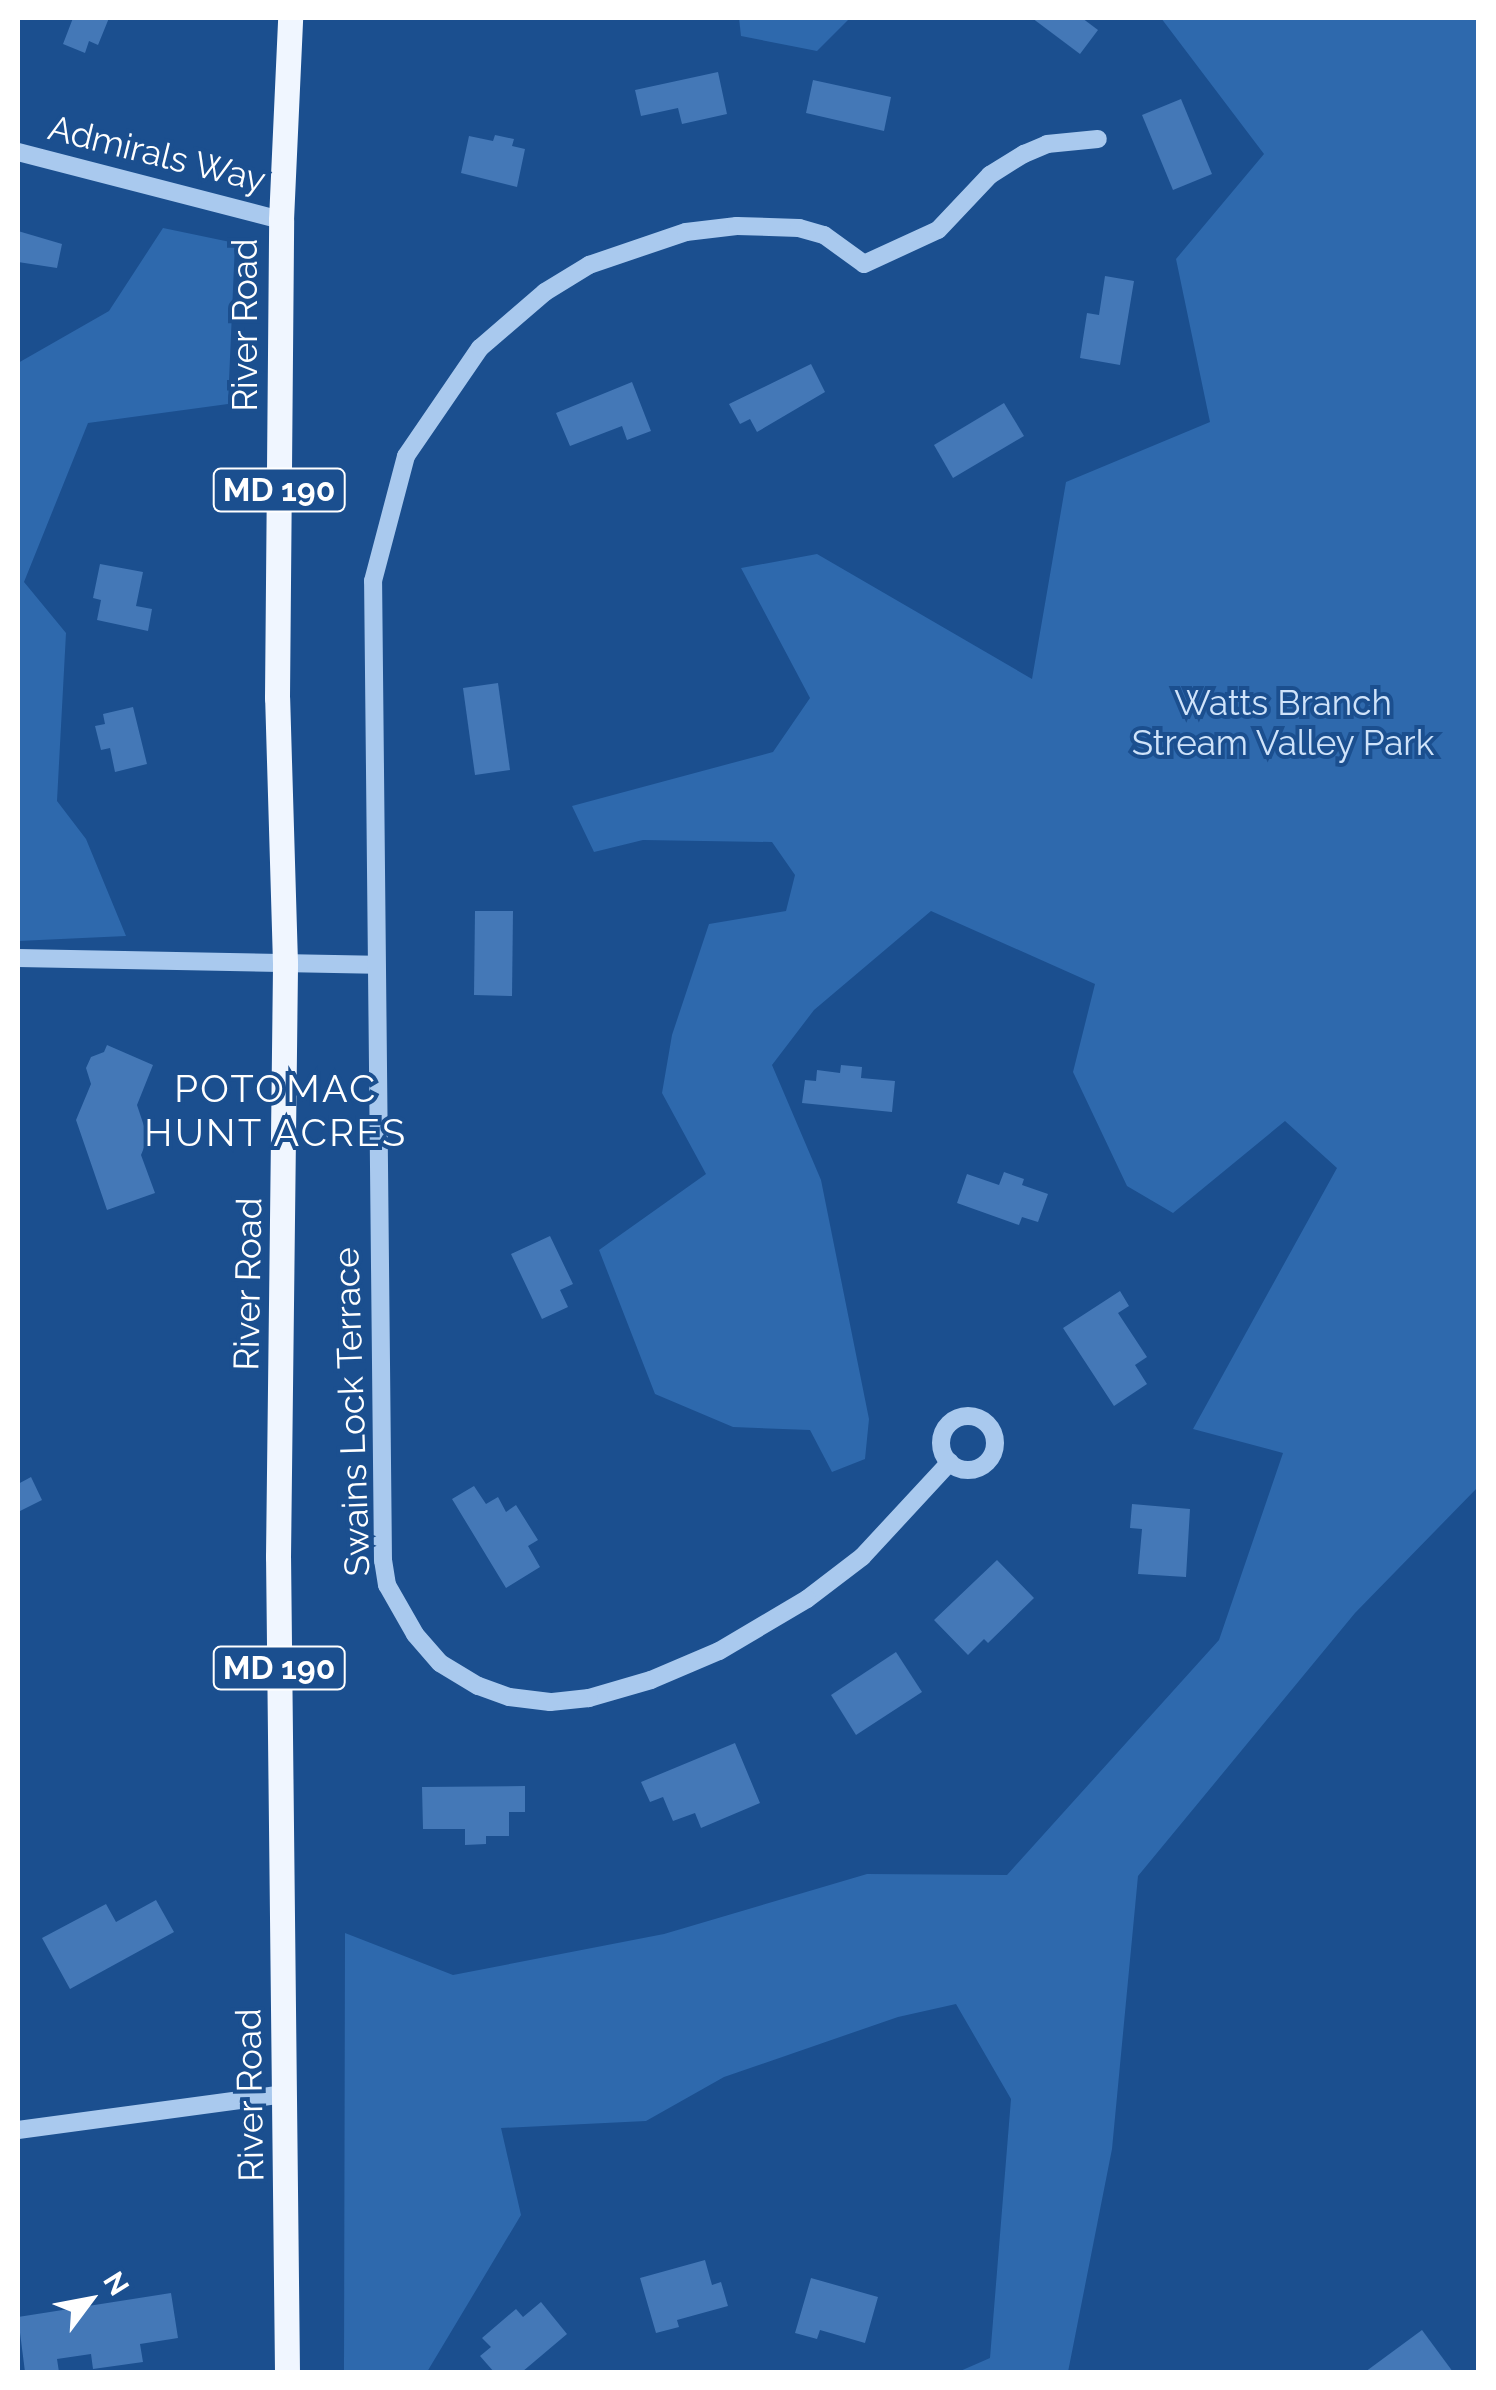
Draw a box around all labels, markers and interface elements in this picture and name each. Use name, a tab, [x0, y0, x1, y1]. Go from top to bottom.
street label: Admirals Way	[43, 107, 271, 201]
street label: River Road	[224, 238, 266, 412]
road number: MD 190	[212, 463, 346, 517]
park label: Watts Branch Stream Valley Park	[1131, 682, 1435, 764]
district label: POTOMAC HUNT ACRES	[143, 1066, 409, 1156]
street label: River Road	[225, 1197, 271, 1371]
street label: Swains Lock Terrace	[325, 1246, 379, 1578]
road number: MD 190	[212, 1641, 346, 1695]
street label: River Road	[227, 2008, 273, 2182]
north arrow	[40, 2250, 140, 2350]
text: N	[96, 2266, 136, 2302]

